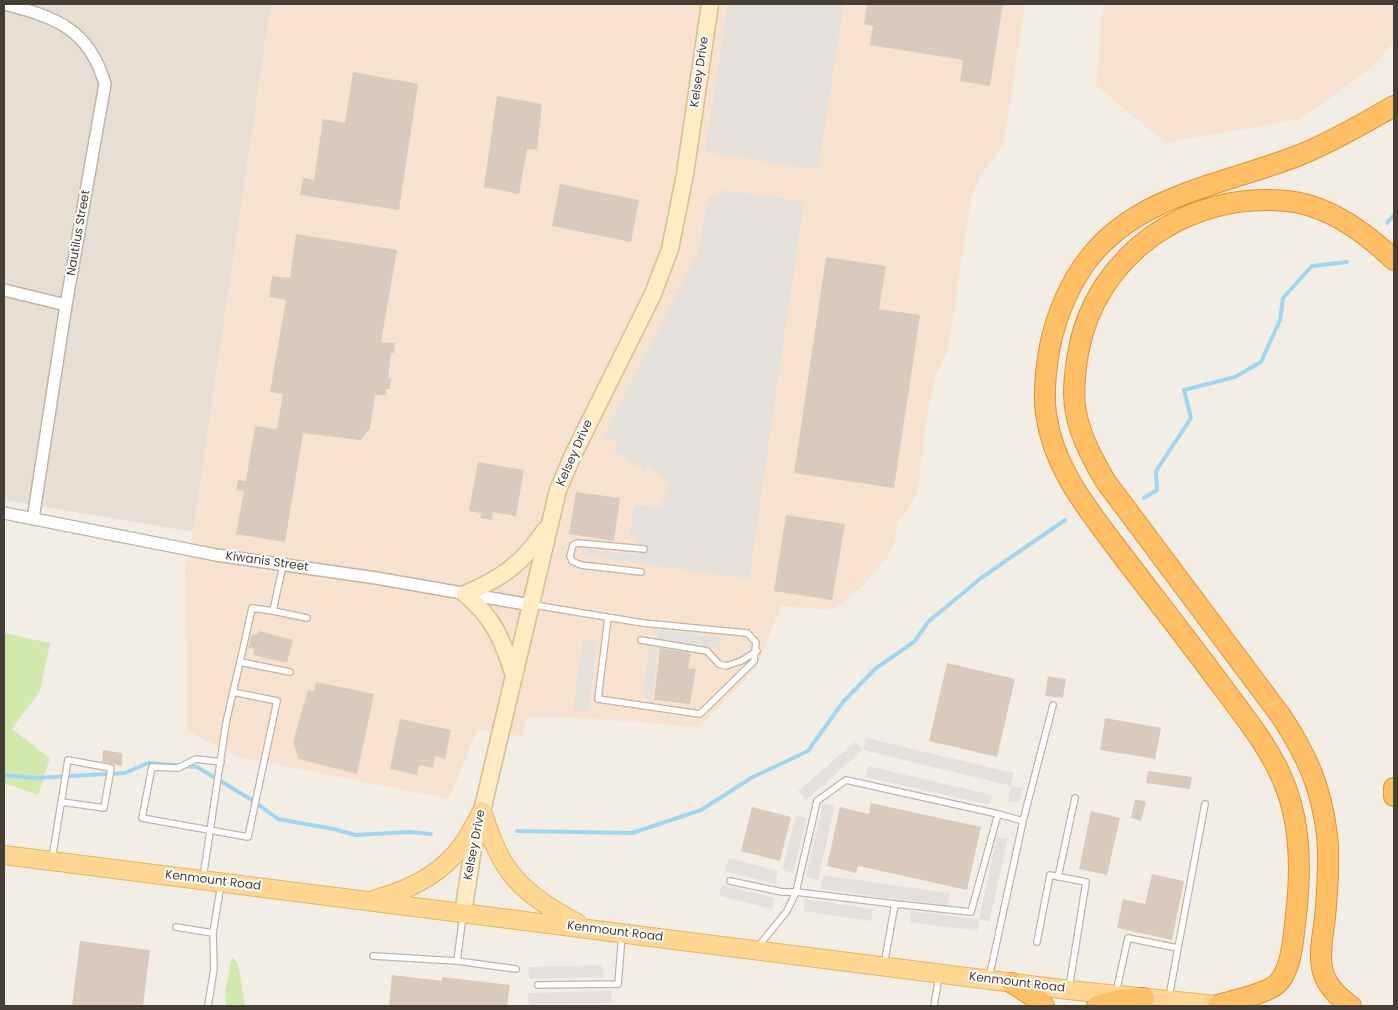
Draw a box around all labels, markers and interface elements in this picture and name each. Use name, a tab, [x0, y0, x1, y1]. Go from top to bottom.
street label: Kelsey Drive	[688, 36, 712, 108]
street label: Nautilus Street	[64, 189, 94, 277]
street label: Kelsey Drive	[554, 417, 596, 489]
street label: Kiwanis Street	[225, 549, 309, 575]
street label: Kelsey Drive	[461, 809, 489, 881]
street label: Kenmount Road	[164, 868, 262, 894]
street label: Kenmount Road	[566, 919, 664, 945]
street label: Kenmount Road	[968, 970, 1066, 996]

